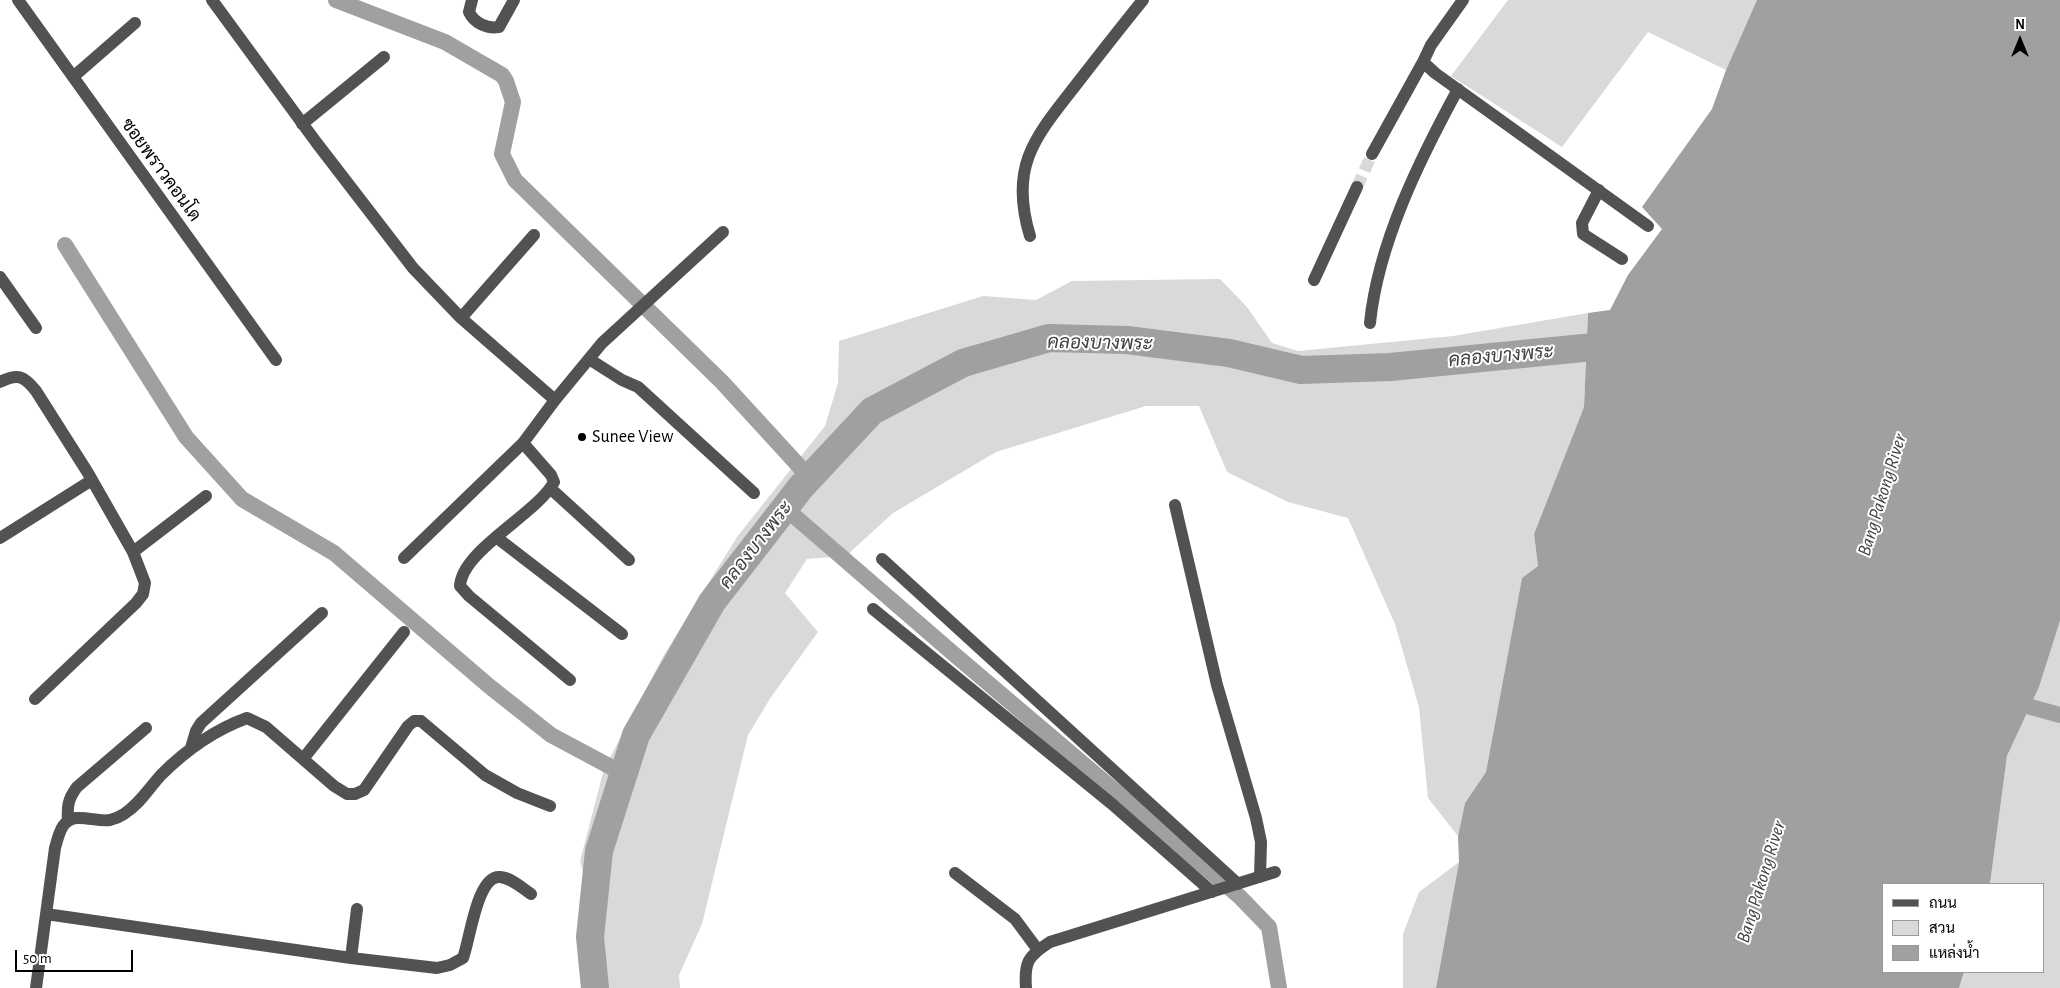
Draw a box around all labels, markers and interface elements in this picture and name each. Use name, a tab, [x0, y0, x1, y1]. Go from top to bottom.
north arrow	[1995, 15, 2045, 65]
text: N	[2015, 18, 2025, 32]
street label: ซอยพราวคอนโด	[116, 114, 206, 226]
water label: คลองบางพระ	[1047, 331, 1153, 355]
water label: คลองบางพระ	[1448, 340, 1554, 372]
place label: Sunee View	[592, 426, 673, 448]
marker: Sunee View	[576, 431, 588, 443]
water label: Bang Pakong River	[1853, 431, 1911, 559]
water label: คลองบางพระ	[715, 496, 797, 594]
water label: Bang Pakong River	[1732, 818, 1790, 946]
legend	[1882, 883, 2045, 973]
text: ถนน	[1929, 896, 1957, 911]
text: สวน	[1929, 921, 1955, 936]
scale bar	[18, 940, 135, 972]
text: แหล่งน้ำ	[1929, 946, 1980, 961]
text: 50 m	[23, 951, 52, 966]

